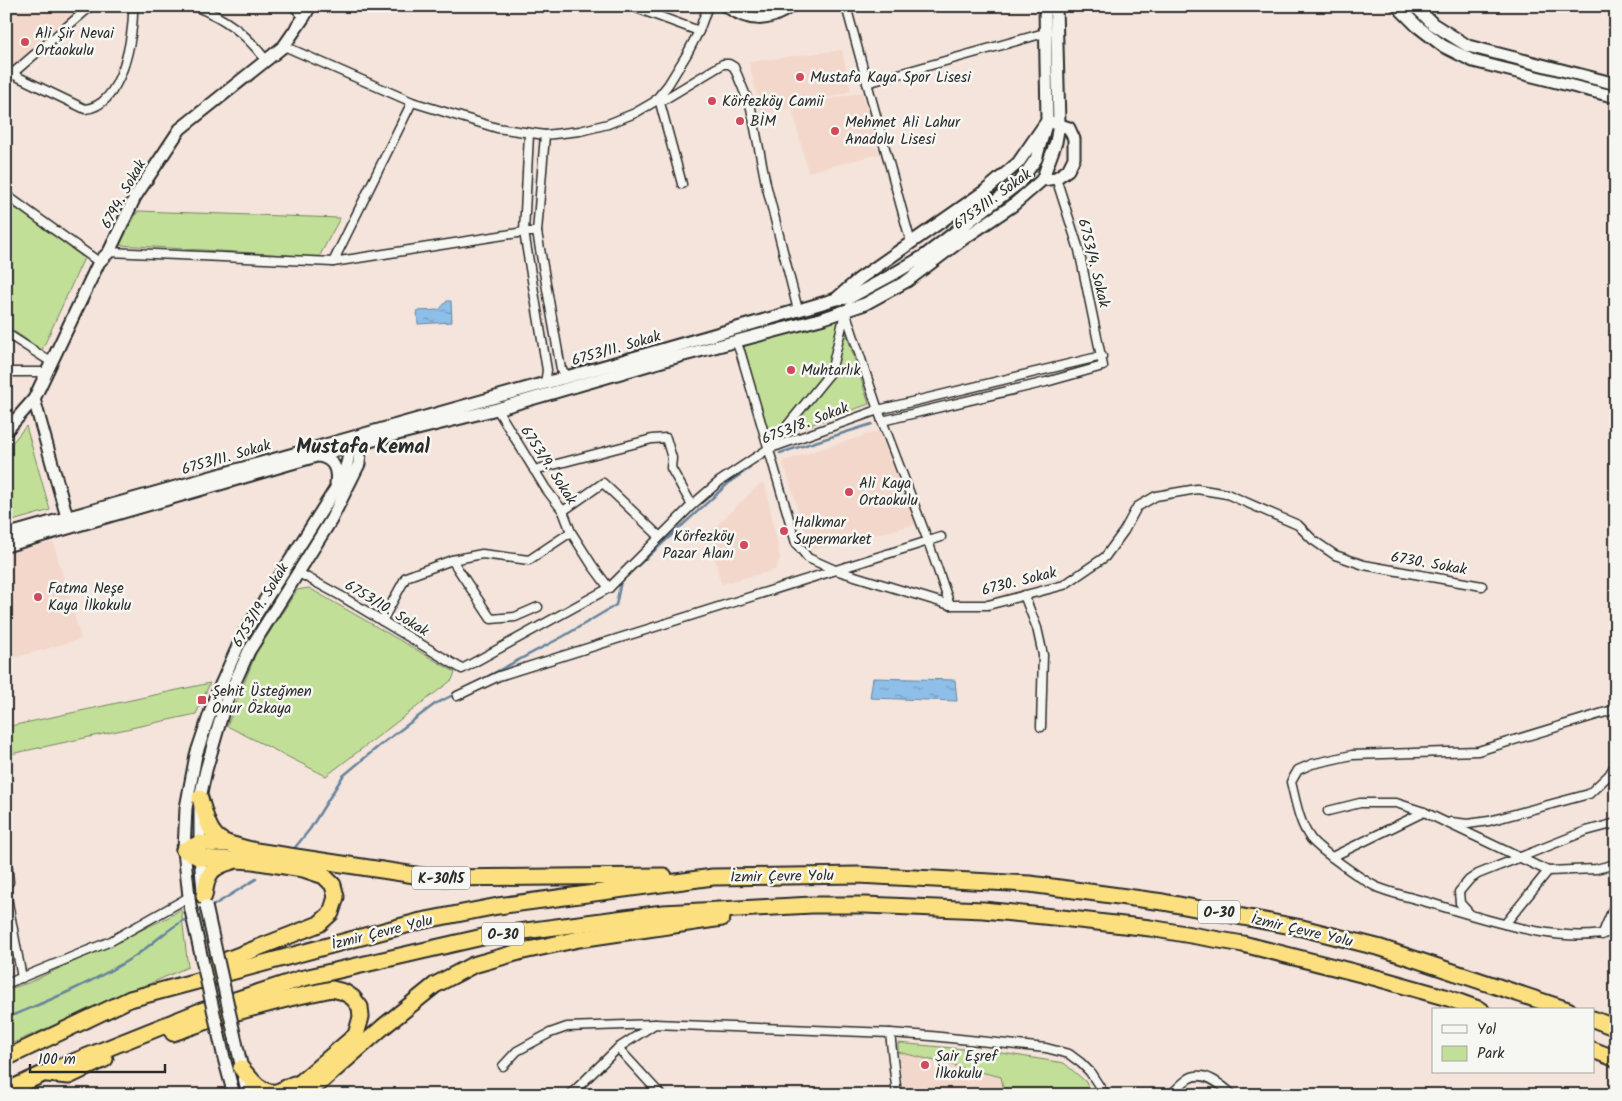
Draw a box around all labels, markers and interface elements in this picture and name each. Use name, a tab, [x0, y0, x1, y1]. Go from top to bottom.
place label: Ali Şir Nevai Ortaokulu	[35, 22, 115, 63]
marker: Ali Şir Nevai Ortaokulu	[19, 36, 31, 48]
place label: Mustafa Kaya Spor Lisesi	[810, 66, 972, 90]
marker: Mustafa Kaya Spor Lisesi	[794, 71, 806, 83]
place label: Körfezköy Camii	[722, 90, 825, 114]
marker: Körfezköy Camii	[706, 95, 718, 107]
place label: BİM	[750, 110, 776, 134]
place label: Mehmet Ali Lahur Anadolu Lisesi	[845, 111, 961, 152]
marker: BİM	[734, 115, 746, 127]
marker: Mehmet Ali Lahur Anadolu Lisesi	[829, 125, 841, 137]
street label: 6794. Sokak	[95, 154, 153, 234]
street label: 6753/11. Sokak	[948, 162, 1038, 237]
street label: 6753/4. Sokak	[1070, 216, 1116, 311]
street label: 6753/11. Sokak	[569, 324, 665, 373]
place label: Muhtarlık	[801, 359, 861, 383]
marker: Muhtarlık	[785, 364, 797, 376]
street label: 6753/8. Sokak	[758, 396, 853, 452]
street label: 6753/9. Sokak	[514, 421, 583, 511]
district label: Mustafa Kemal	[296, 432, 431, 464]
street label: 6753/11. Sokak	[179, 433, 275, 482]
place label: Ali Kaya Ortaokulu	[859, 472, 918, 513]
marker: Ali Kaya Ortaokulu	[843, 486, 855, 498]
place label: Halkmar Supermarket	[794, 511, 872, 552]
place label: Körfezköy Pazar Alanı	[662, 525, 735, 566]
marker: Halkmar Supermarket	[778, 525, 790, 537]
marker: Körfezköy Pazar Alanı	[738, 539, 750, 551]
street label: 6730. Sokak	[1389, 546, 1470, 583]
street label: 6753/19. Sokak	[226, 558, 296, 652]
street label: 6730. Sokak	[979, 561, 1060, 603]
street label: 6753/10. Sokak	[340, 574, 434, 644]
place label: Fatma Neşe Kaya İlkokulu	[48, 577, 131, 618]
marker: Fatma Neşe Kaya İlkokulu	[32, 591, 44, 603]
place label: Şehit Üsteğmen Onur Özkaya	[212, 680, 312, 721]
marker: Şehit Üsteğmen Onur Özkaya	[196, 694, 208, 706]
street label: İzmir Çevre Yolu	[730, 864, 834, 890]
road number: K-30/15	[412, 866, 470, 890]
road number: O-30	[1198, 900, 1240, 924]
street label: İzmir Çevre Yolu	[1248, 908, 1355, 954]
street label: İzmir Çevre Yolu	[329, 909, 436, 957]
road number: O-30	[482, 922, 524, 946]
legend	[1432, 1008, 1594, 1074]
text: Yol	[1477, 1018, 1496, 1042]
scale bar	[30, 1041, 165, 1073]
text: Park	[1477, 1042, 1505, 1066]
place label: Şair Eşref İlkokulu	[935, 1045, 999, 1086]
text: 100 m	[38, 1048, 76, 1072]
marker: Şair Eşref İlkokulu	[919, 1059, 931, 1071]

